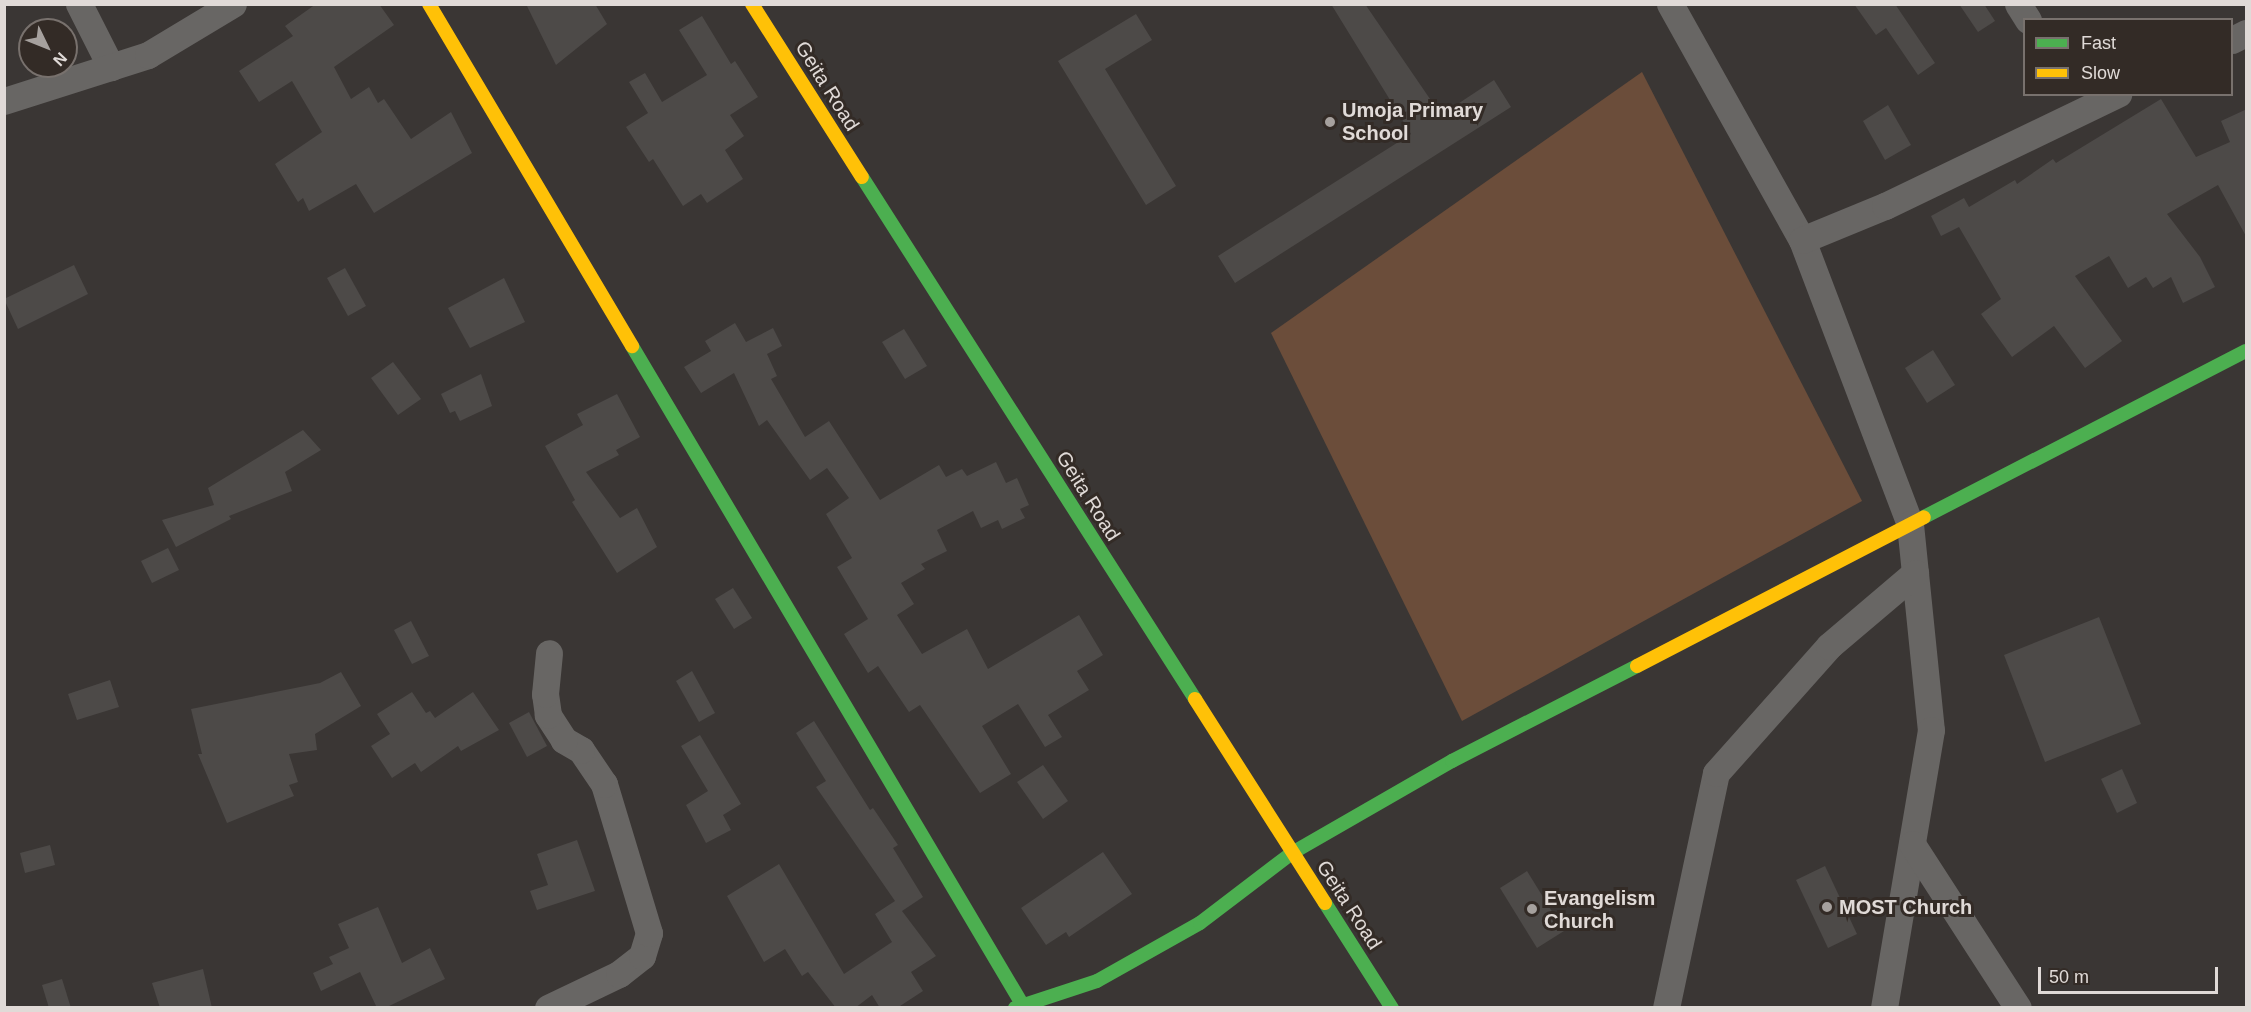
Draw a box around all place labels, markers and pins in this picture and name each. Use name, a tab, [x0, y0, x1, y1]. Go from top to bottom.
place label: Umoja Primary School	[1342, 98, 1483, 145]
marker: Umoja Primary School	[1323, 115, 1337, 129]
place label: Evangelism Church	[1544, 886, 1655, 933]
place label: MOST Church	[1839, 895, 1972, 919]
marker: MOST Church	[1820, 900, 1834, 914]
marker: Evangelism Church	[1525, 902, 1539, 916]

